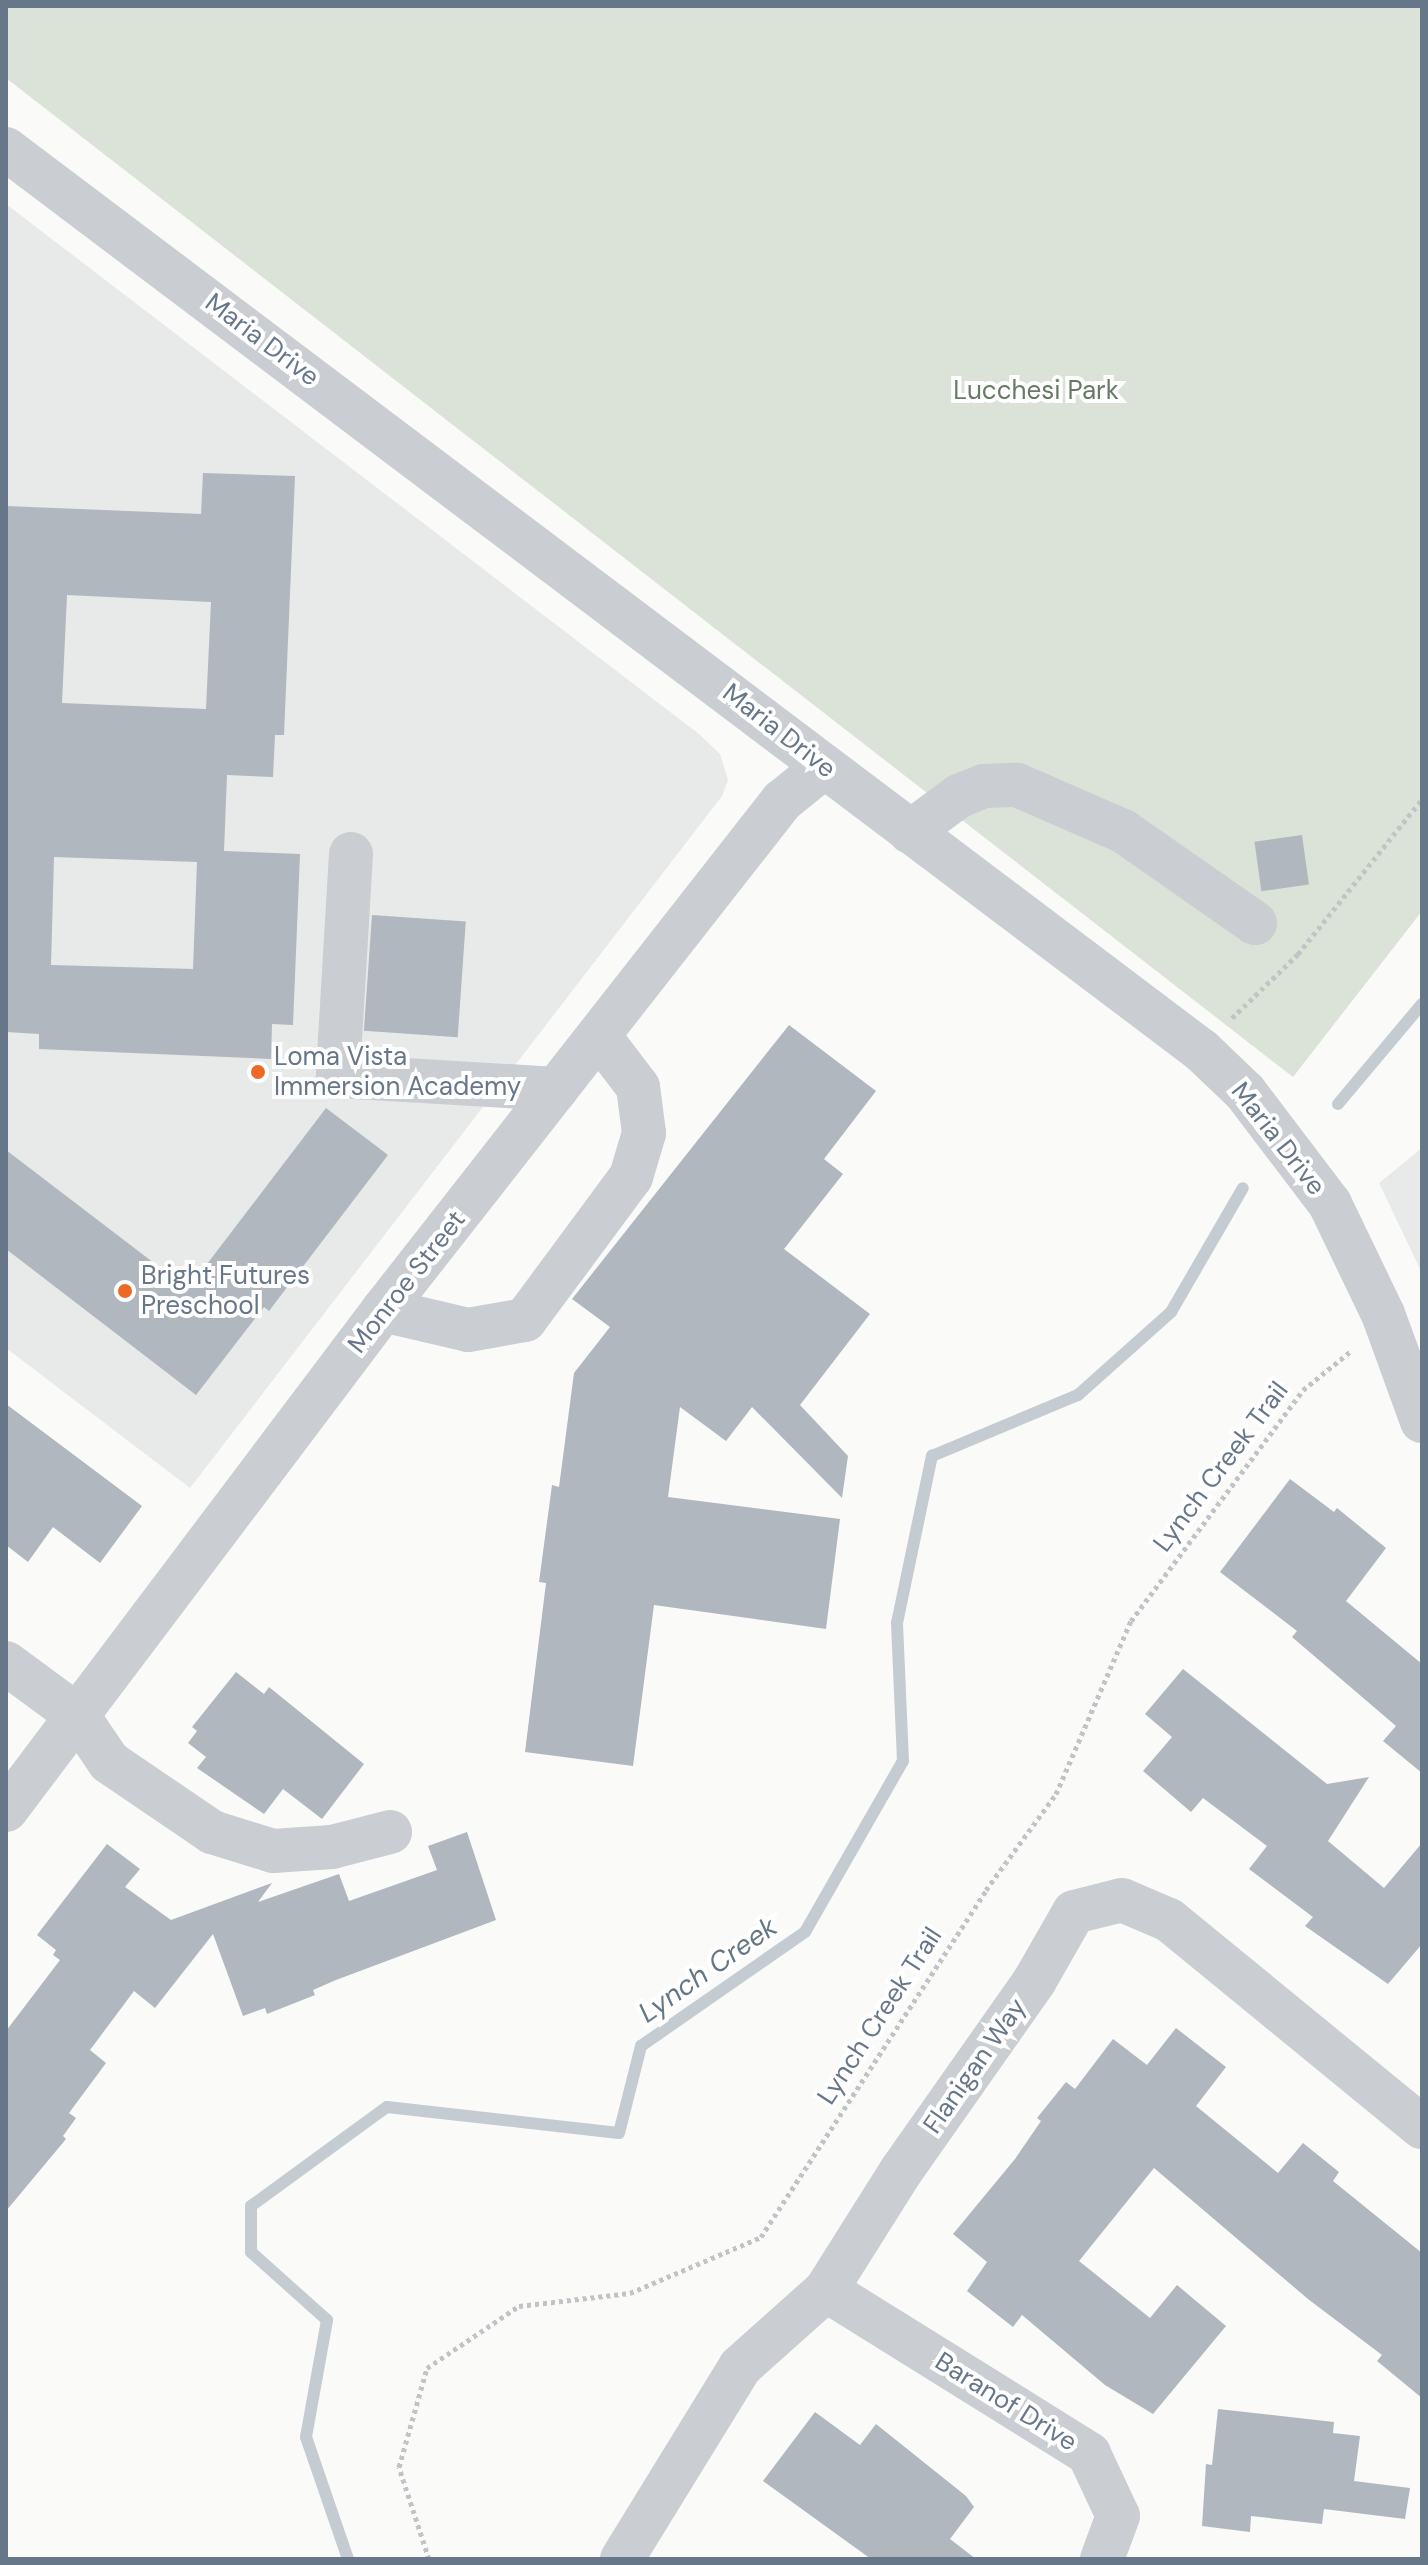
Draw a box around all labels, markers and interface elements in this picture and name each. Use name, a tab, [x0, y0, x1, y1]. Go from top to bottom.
street label: Maria Drive	[199, 287, 325, 393]
park label: Lucchesi Park	[953, 375, 1119, 407]
street label: Maria Drive	[716, 677, 842, 785]
place label: Loma Vista Immersion Academy	[274, 1041, 521, 1102]
marker: Loma Vista Immersion Academy	[249, 1063, 267, 1081]
street label: Maria Drive	[1224, 1076, 1332, 1202]
street label: Monroe Street	[342, 1205, 472, 1359]
place label: Bright Futures Preschool	[141, 1260, 310, 1322]
marker: Bright Futures Preschool	[116, 1282, 134, 1300]
street label: Lynch Creek Trail	[1147, 1376, 1295, 1558]
water label: Lynch Creek	[632, 1910, 784, 2030]
street label: Lynch Creek Trail	[811, 1922, 949, 2110]
street label: Flanigan Way	[917, 1992, 1033, 2140]
street label: Baranof Drive	[929, 2346, 1083, 2458]

